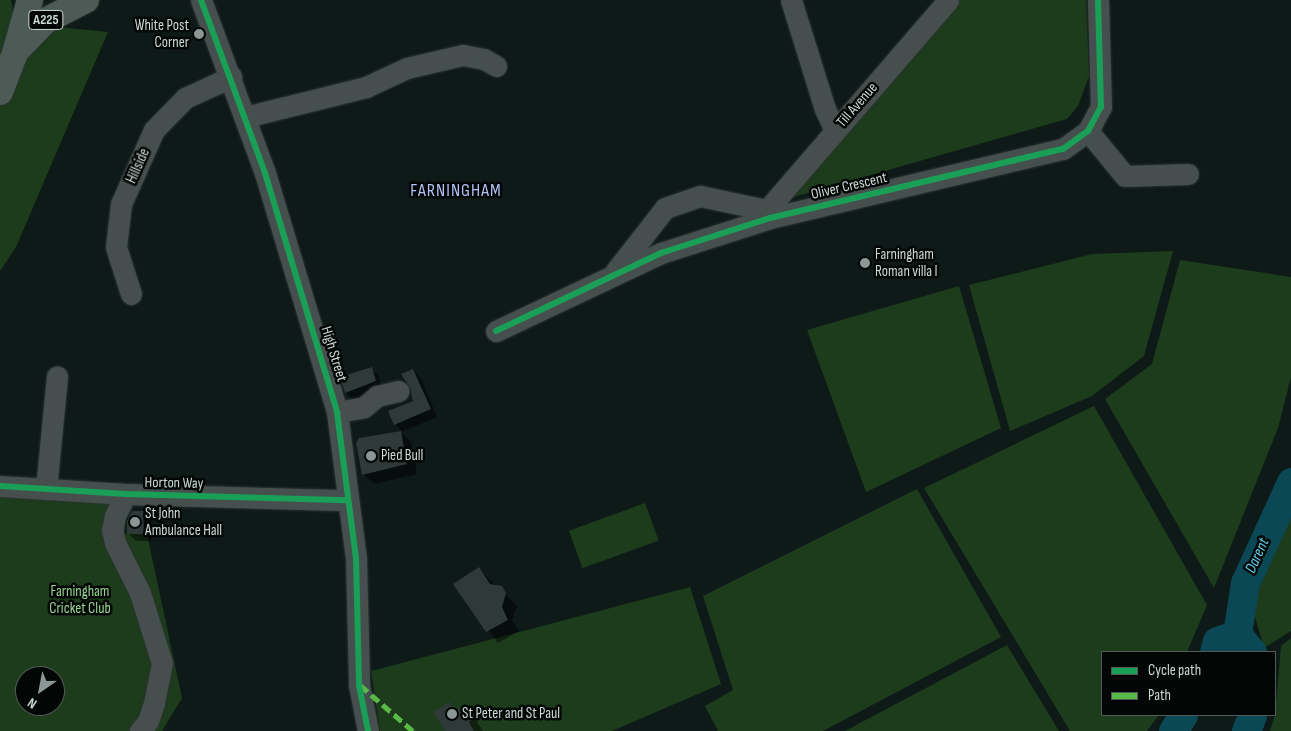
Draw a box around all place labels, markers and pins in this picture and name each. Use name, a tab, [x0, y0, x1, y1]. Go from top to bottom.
place label: White Post Corner	[135, 16, 189, 51]
marker: White Post Corner	[193, 28, 205, 40]
place label: Farningham Roman villa I	[875, 245, 938, 280]
marker: Farningham Roman villa I	[859, 257, 871, 269]
place label: Pied Bull	[381, 447, 423, 465]
marker: Pied Bull	[365, 450, 377, 462]
place label: St John Ambulance Hall	[145, 504, 222, 539]
marker: St John Ambulance Hall	[129, 516, 141, 528]
place label: St Peter and St Paul	[462, 705, 560, 723]
marker: St Peter and St Paul	[446, 708, 458, 720]

